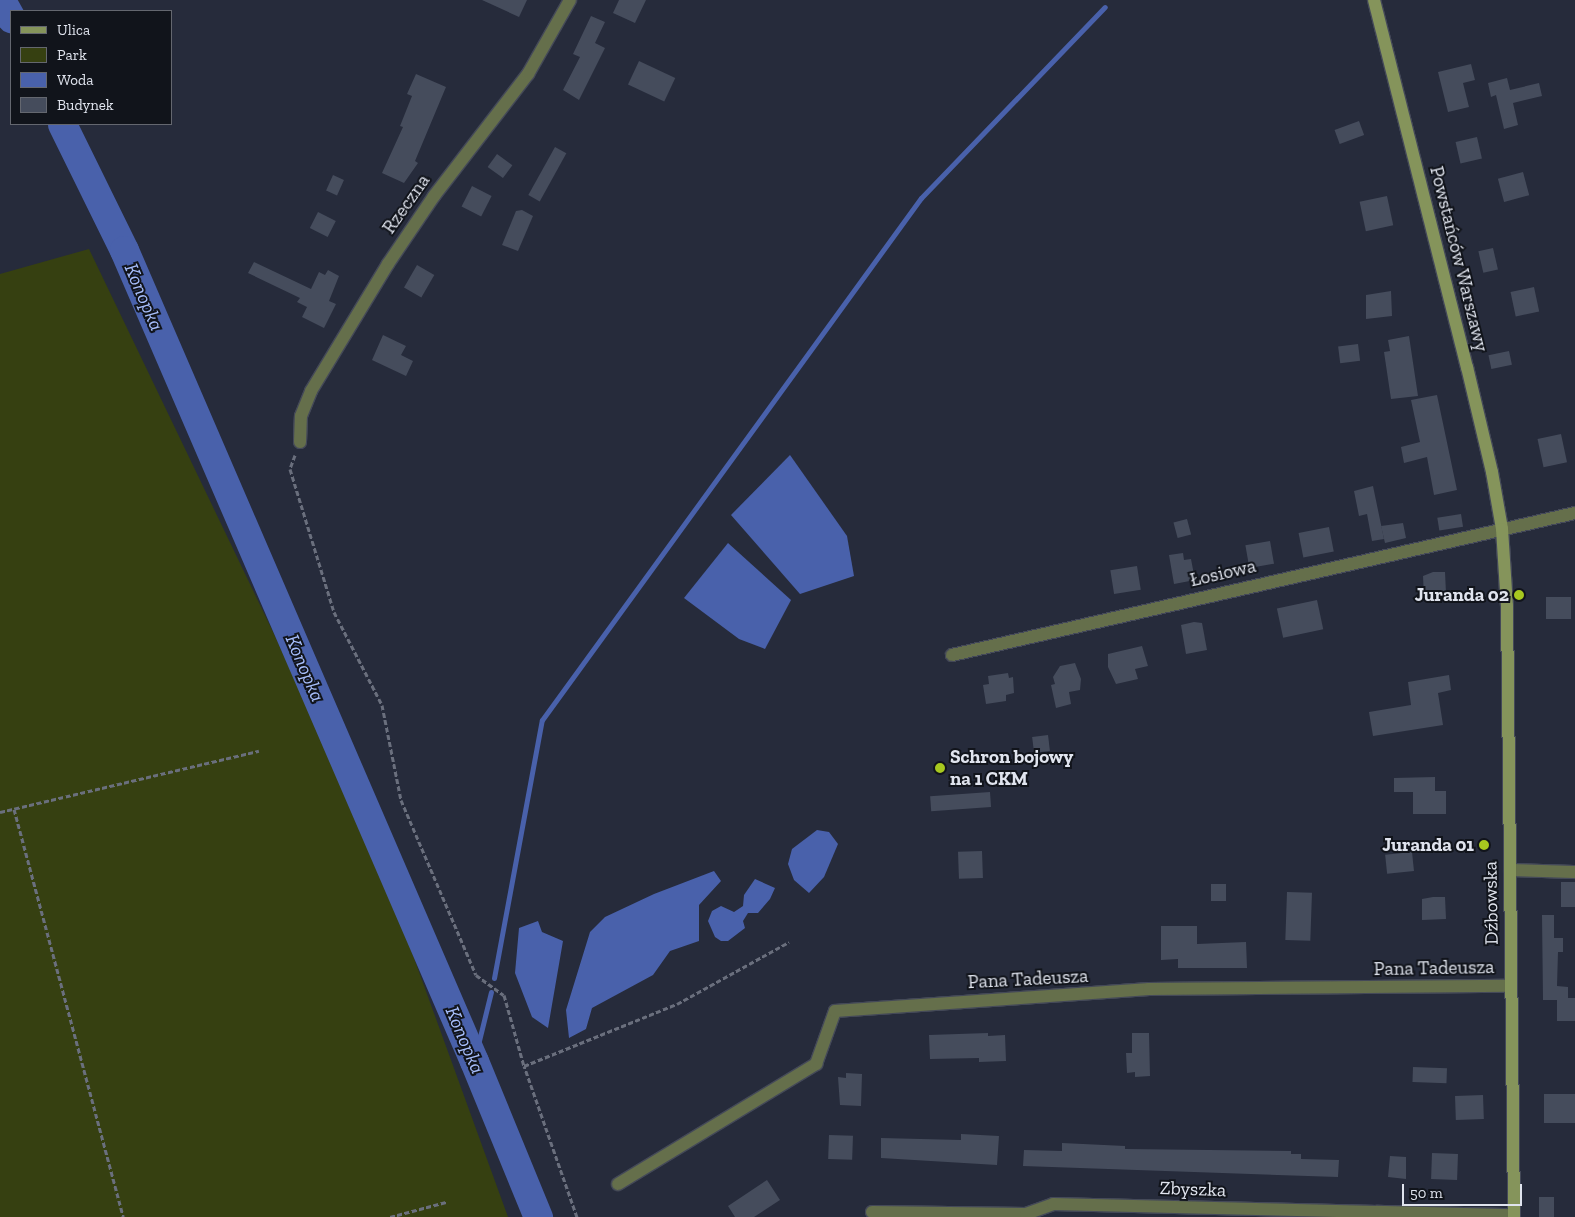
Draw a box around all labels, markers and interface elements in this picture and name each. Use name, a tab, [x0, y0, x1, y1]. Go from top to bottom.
legend	[10, 10, 172, 125]
text: Ulica	[57, 21, 90, 39]
text: Park	[57, 46, 87, 64]
text: Woda	[57, 71, 94, 89]
text: Budynek	[57, 96, 114, 114]
street label: Powstańców Warszawy	[1425, 163, 1493, 355]
street label: Rzeczna	[377, 170, 435, 238]
water label: Konopka	[119, 260, 169, 334]
street label: Łosiowa	[1188, 554, 1258, 592]
place label: Juranda 02	[1415, 584, 1509, 606]
marker: Juranda 02	[1513, 589, 1525, 601]
water label: Konopka	[280, 631, 330, 705]
place label: Schron bojowy na 1 CKM	[950, 746, 1073, 790]
marker: Schron bojowy na 1 CKM	[934, 762, 946, 774]
place label: Juranda 01	[1382, 834, 1474, 856]
marker: Juranda 01	[1478, 839, 1490, 851]
street label: Dźbowska	[1479, 861, 1503, 945]
street label: Pana Tadeusza	[1373, 956, 1495, 980]
street label: Pana Tadeusza	[967, 964, 1089, 994]
water label: Konopka	[440, 1003, 490, 1077]
scale bar	[1405, 1174, 1525, 1206]
street label: Zbyszka	[1159, 1176, 1227, 1202]
text: 50 m	[1410, 1184, 1443, 1202]

